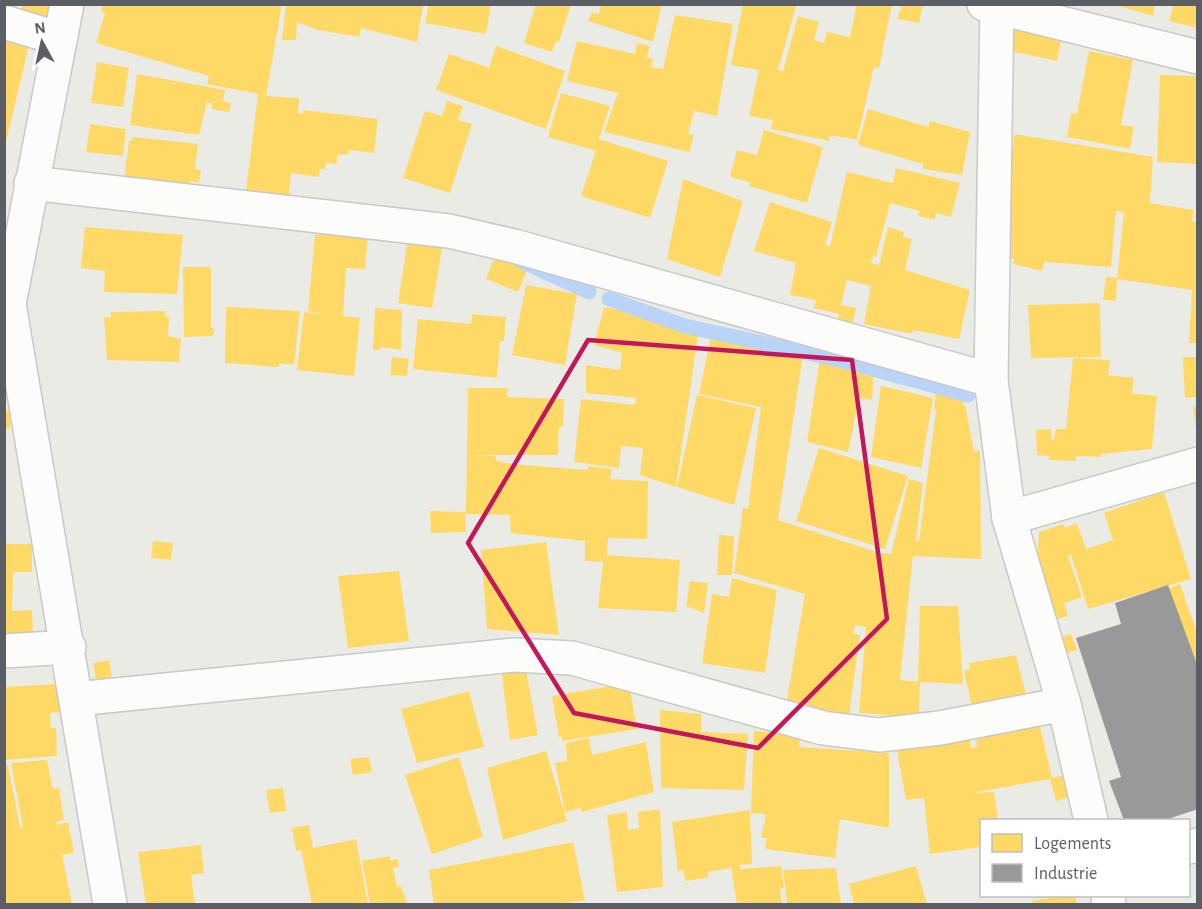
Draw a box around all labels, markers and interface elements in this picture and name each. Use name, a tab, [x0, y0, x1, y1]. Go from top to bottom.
north arrow	[12, 12, 72, 72]
text: N	[33, 19, 47, 37]
legend	[980, 819, 1190, 897]
text: Logements	[1034, 835, 1112, 853]
text: Industrie	[1034, 865, 1097, 883]

